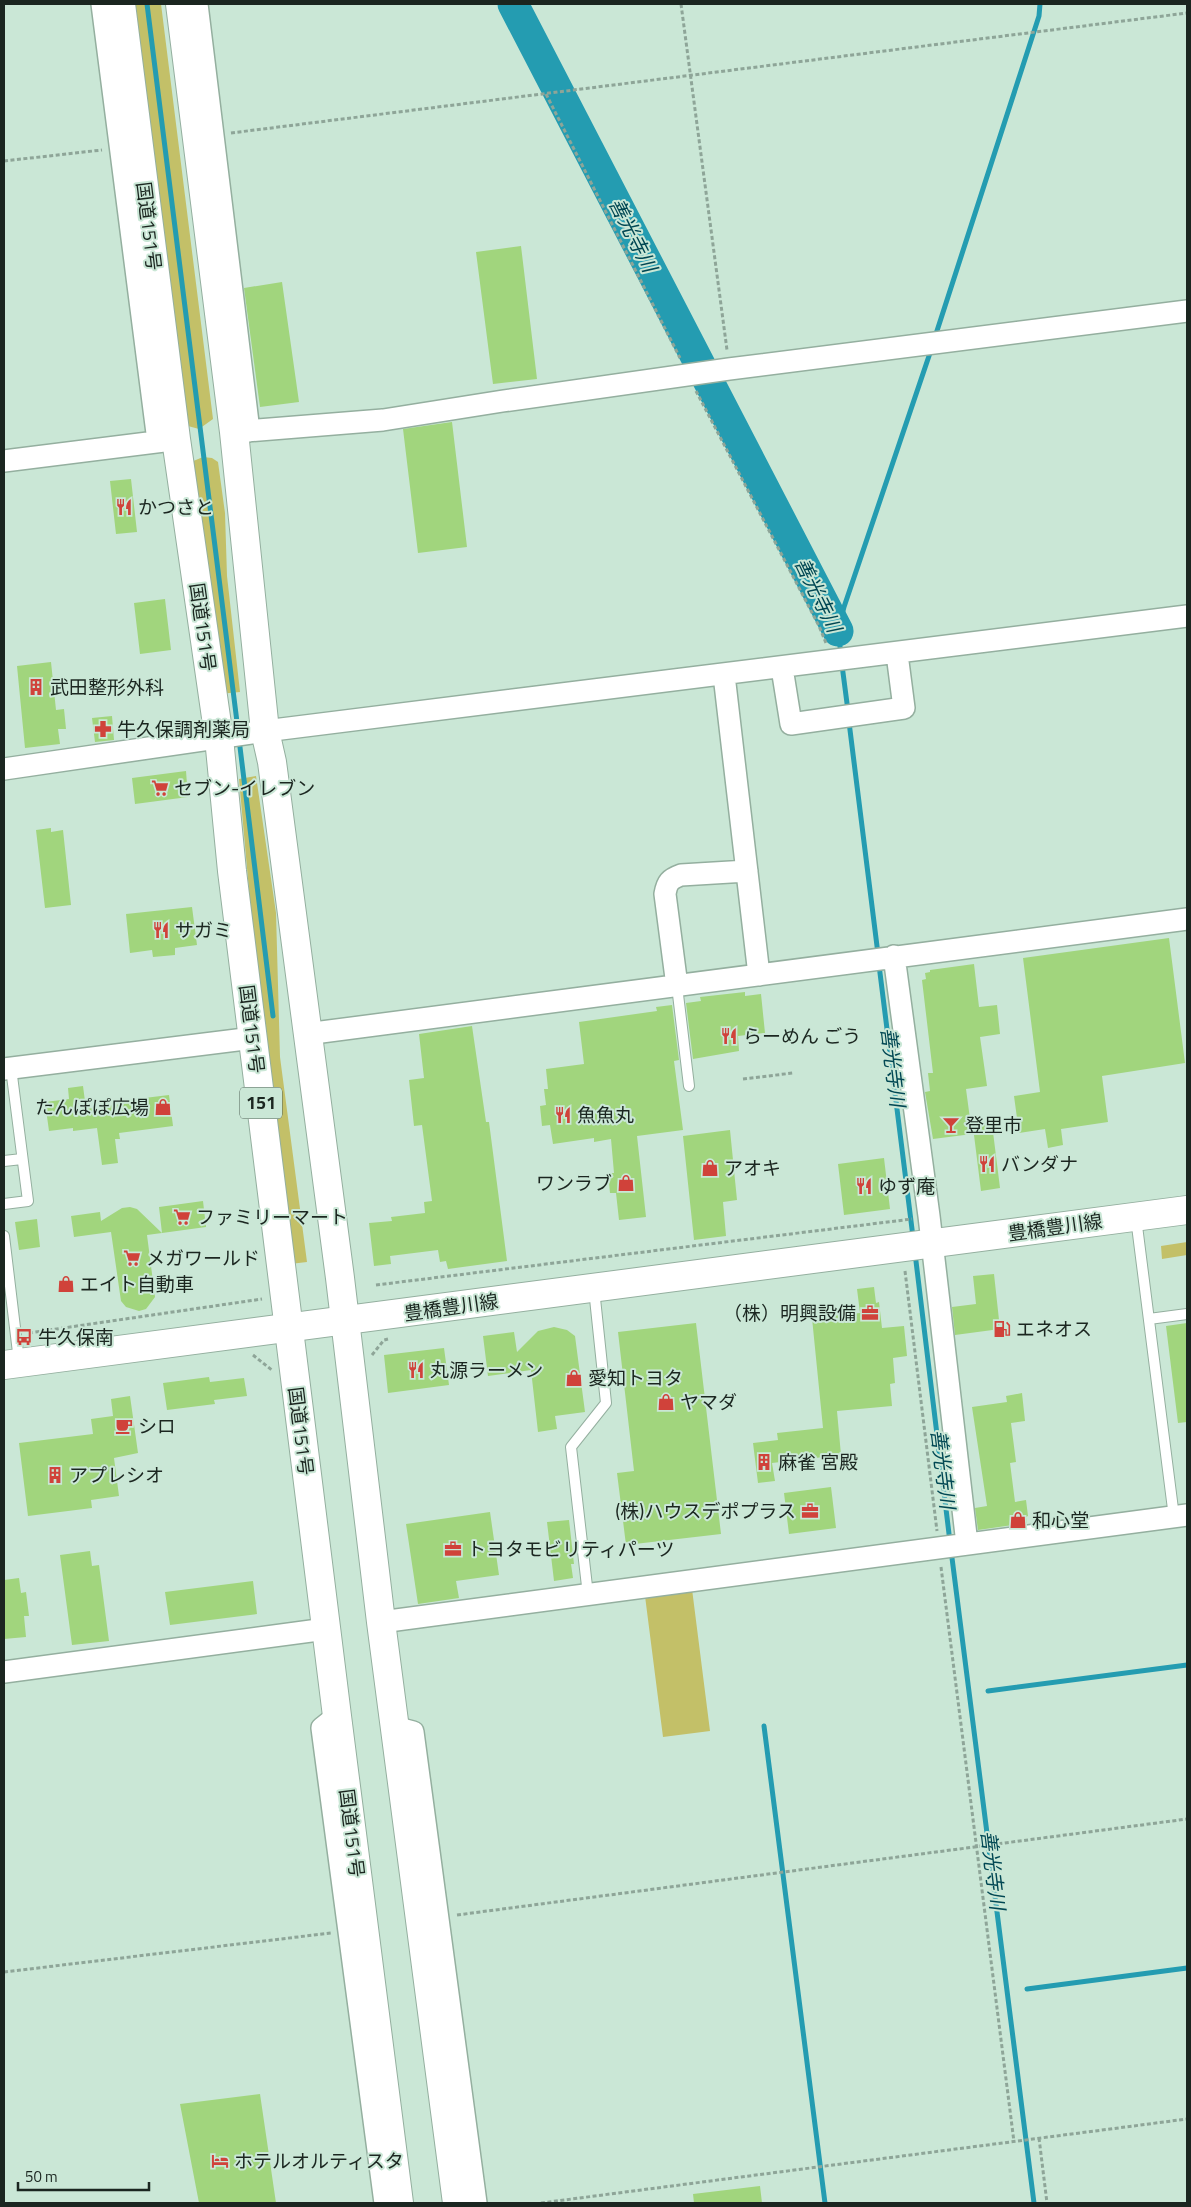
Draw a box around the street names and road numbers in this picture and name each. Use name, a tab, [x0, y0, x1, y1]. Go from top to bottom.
street label: 国道151号	[130, 180, 169, 272]
street label: 国道151号	[183, 581, 224, 673]
street label: 国道151号	[233, 983, 272, 1075]
road number: 151	[240, 1088, 282, 1118]
street label: 豊橋豊川線	[1006, 1206, 1104, 1247]
street label: 豊橋豊川線	[402, 1286, 500, 1327]
street label: 国道151号	[282, 1385, 321, 1477]
street label: 国道151号	[333, 1787, 372, 1879]

